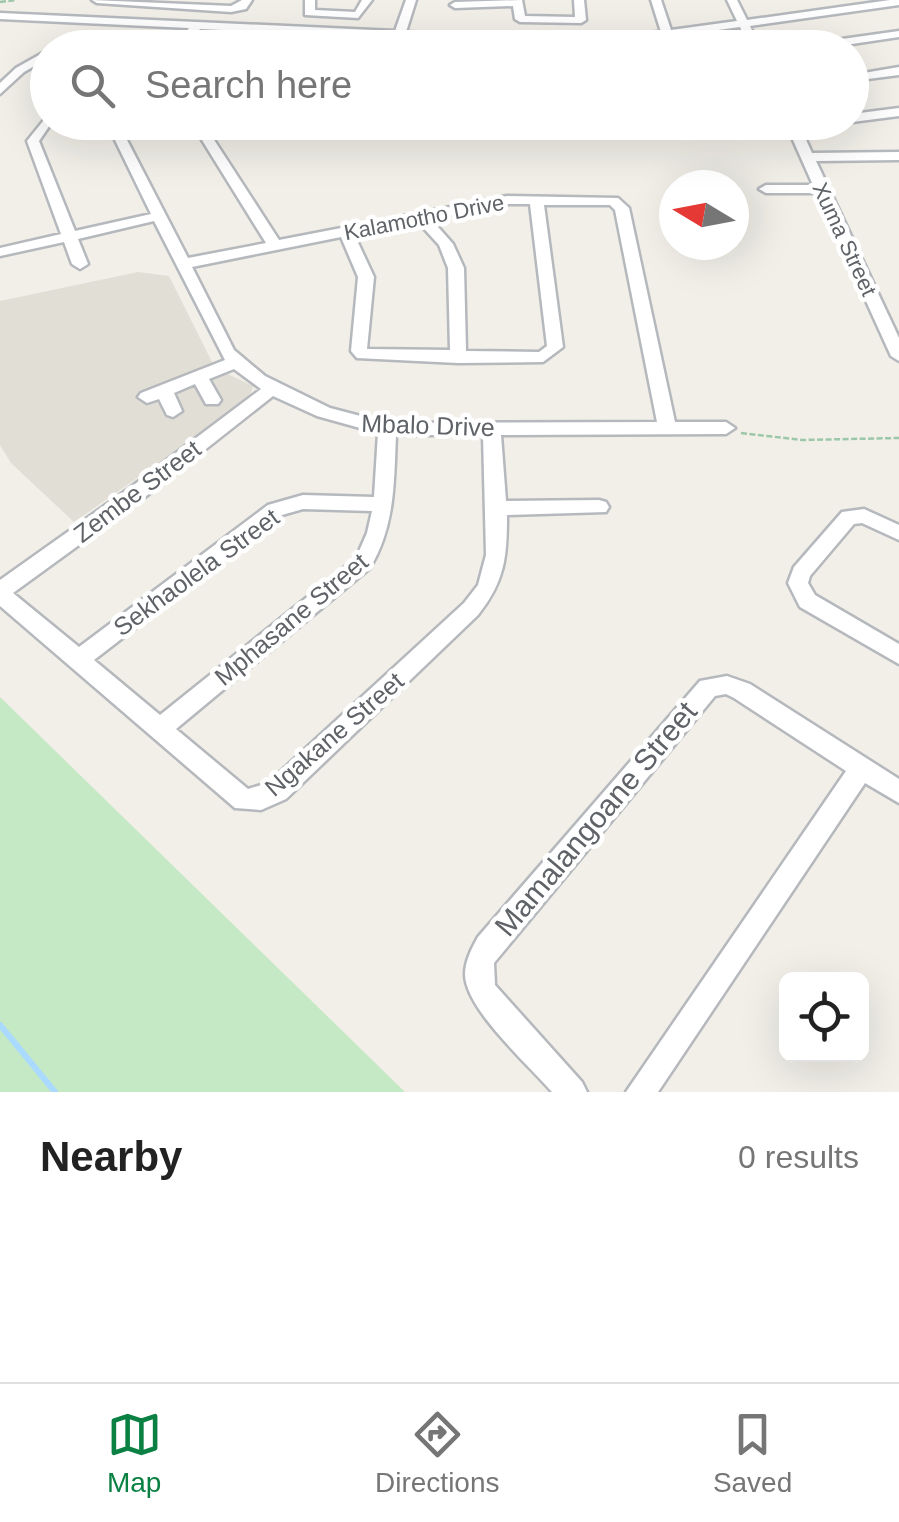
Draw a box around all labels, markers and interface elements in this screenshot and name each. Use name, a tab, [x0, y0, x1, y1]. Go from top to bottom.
search box	[30, 30, 869, 140]
icon: search	[65, 58, 120, 113]
text: Search here	[145, 64, 352, 106]
north arrow	[659, 170, 749, 260]
street label: Xuma Street	[807, 179, 882, 300]
street label: Kalamotho Drive	[342, 190, 506, 245]
street label: Mbalo Drive	[361, 409, 495, 441]
street label: Zembe Street	[68, 434, 206, 548]
street label: Sekhaolela Street	[108, 503, 284, 641]
street label: Mphasane Street	[209, 547, 373, 691]
street label: Ngakane Street	[259, 666, 409, 802]
street label: Mamalangoane Street	[488, 695, 704, 942]
map controls	[779, 972, 869, 1062]
button: locate	[779, 972, 869, 1062]
text: Nearby	[40, 1133, 182, 1180]
text: 0 results	[738, 1139, 859, 1175]
tab: Map	[107, 1407, 162, 1499]
tab: Directions	[375, 1407, 500, 1499]
tab: Saved	[713, 1407, 792, 1499]

